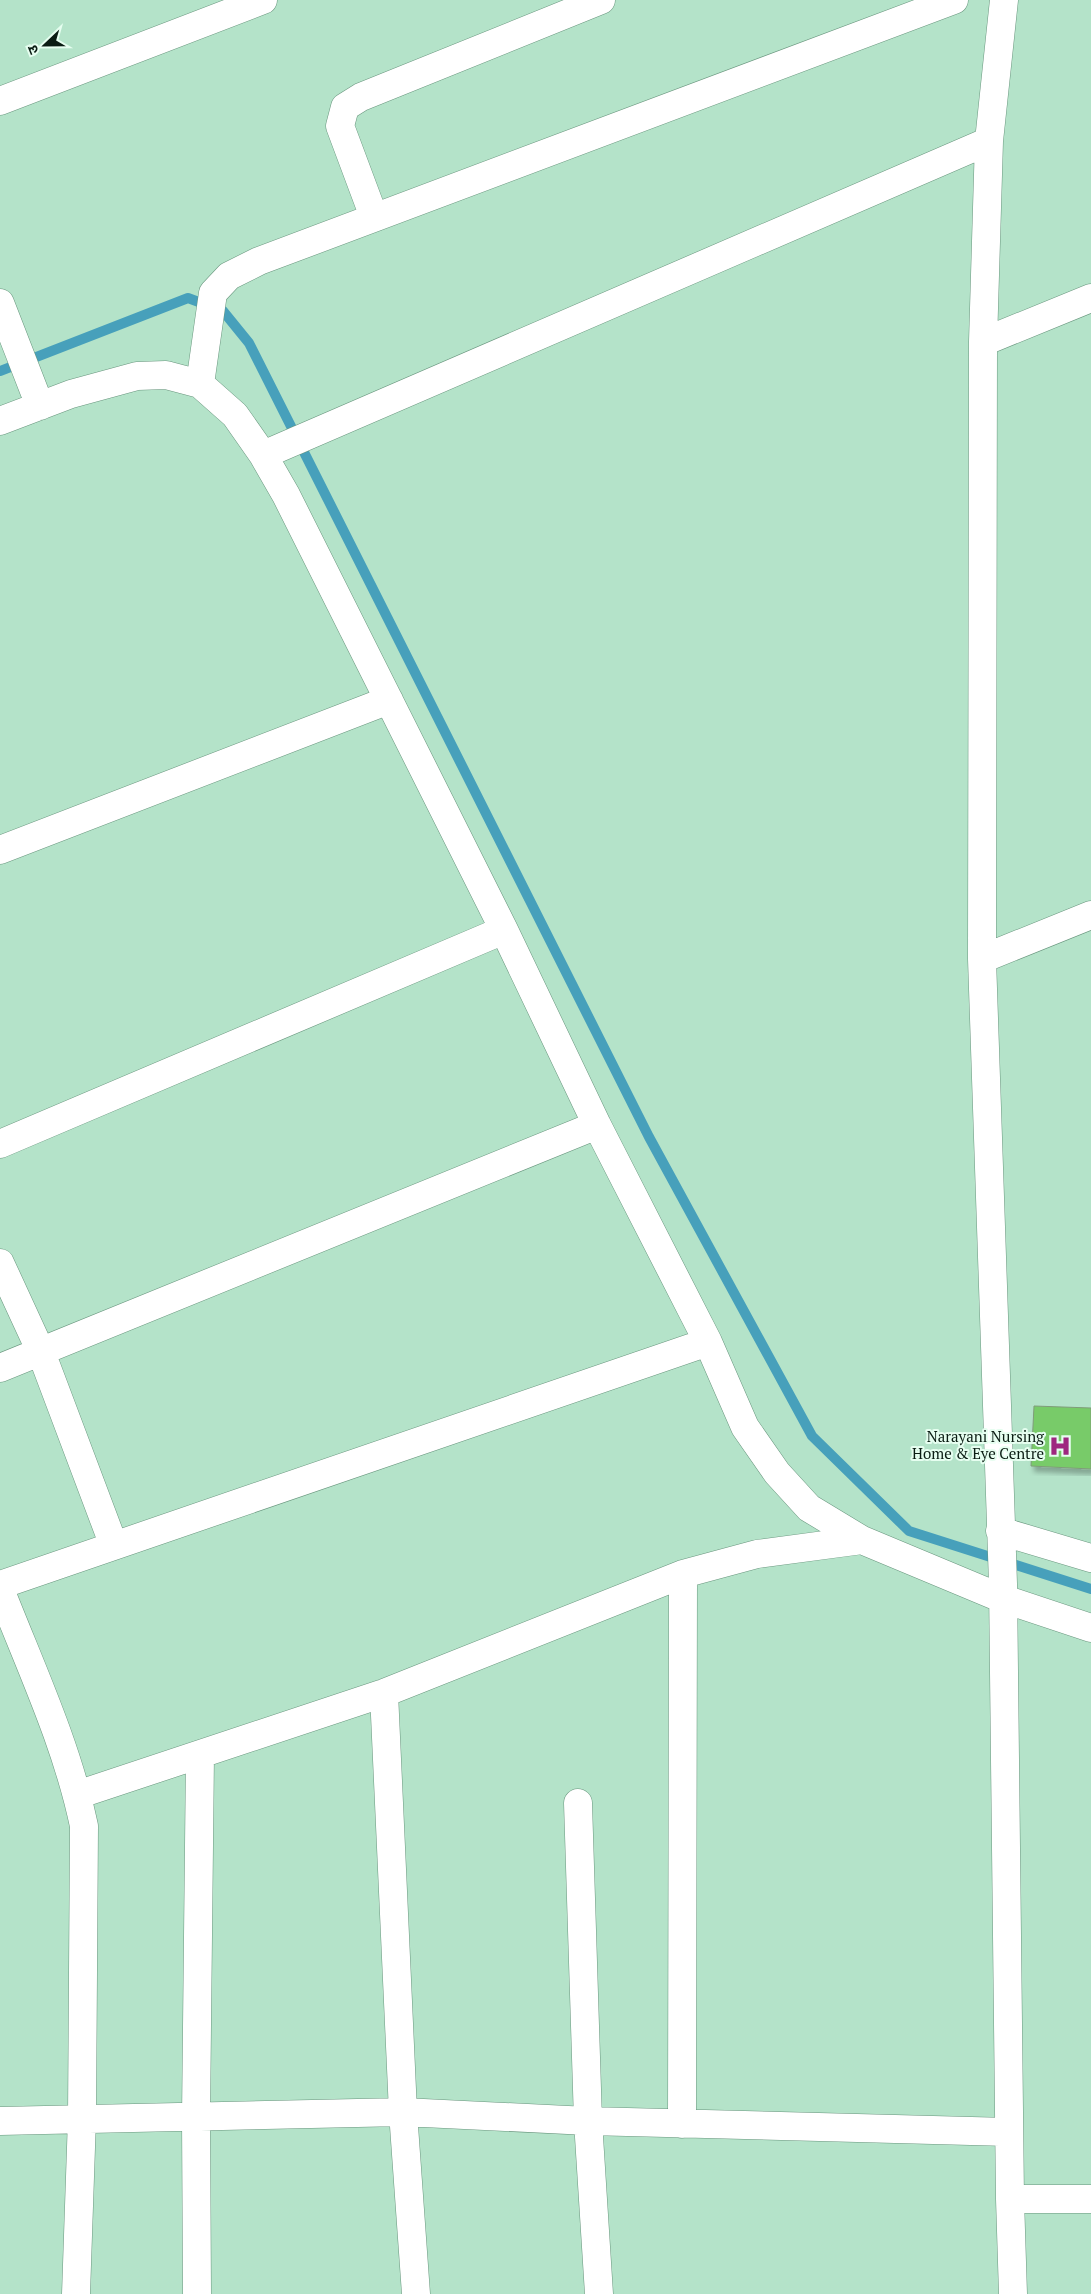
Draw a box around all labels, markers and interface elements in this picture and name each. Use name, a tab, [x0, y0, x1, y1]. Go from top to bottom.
north arrow	[20, 20, 70, 70]
text: उ	[22, 42, 43, 57]
place label: Narayani Nursing Home & Eye Centre	[912, 1426, 1045, 1463]
hospital icon: Narayani Nursing Home & Eye Centre	[1047, 1433, 1073, 1459]

